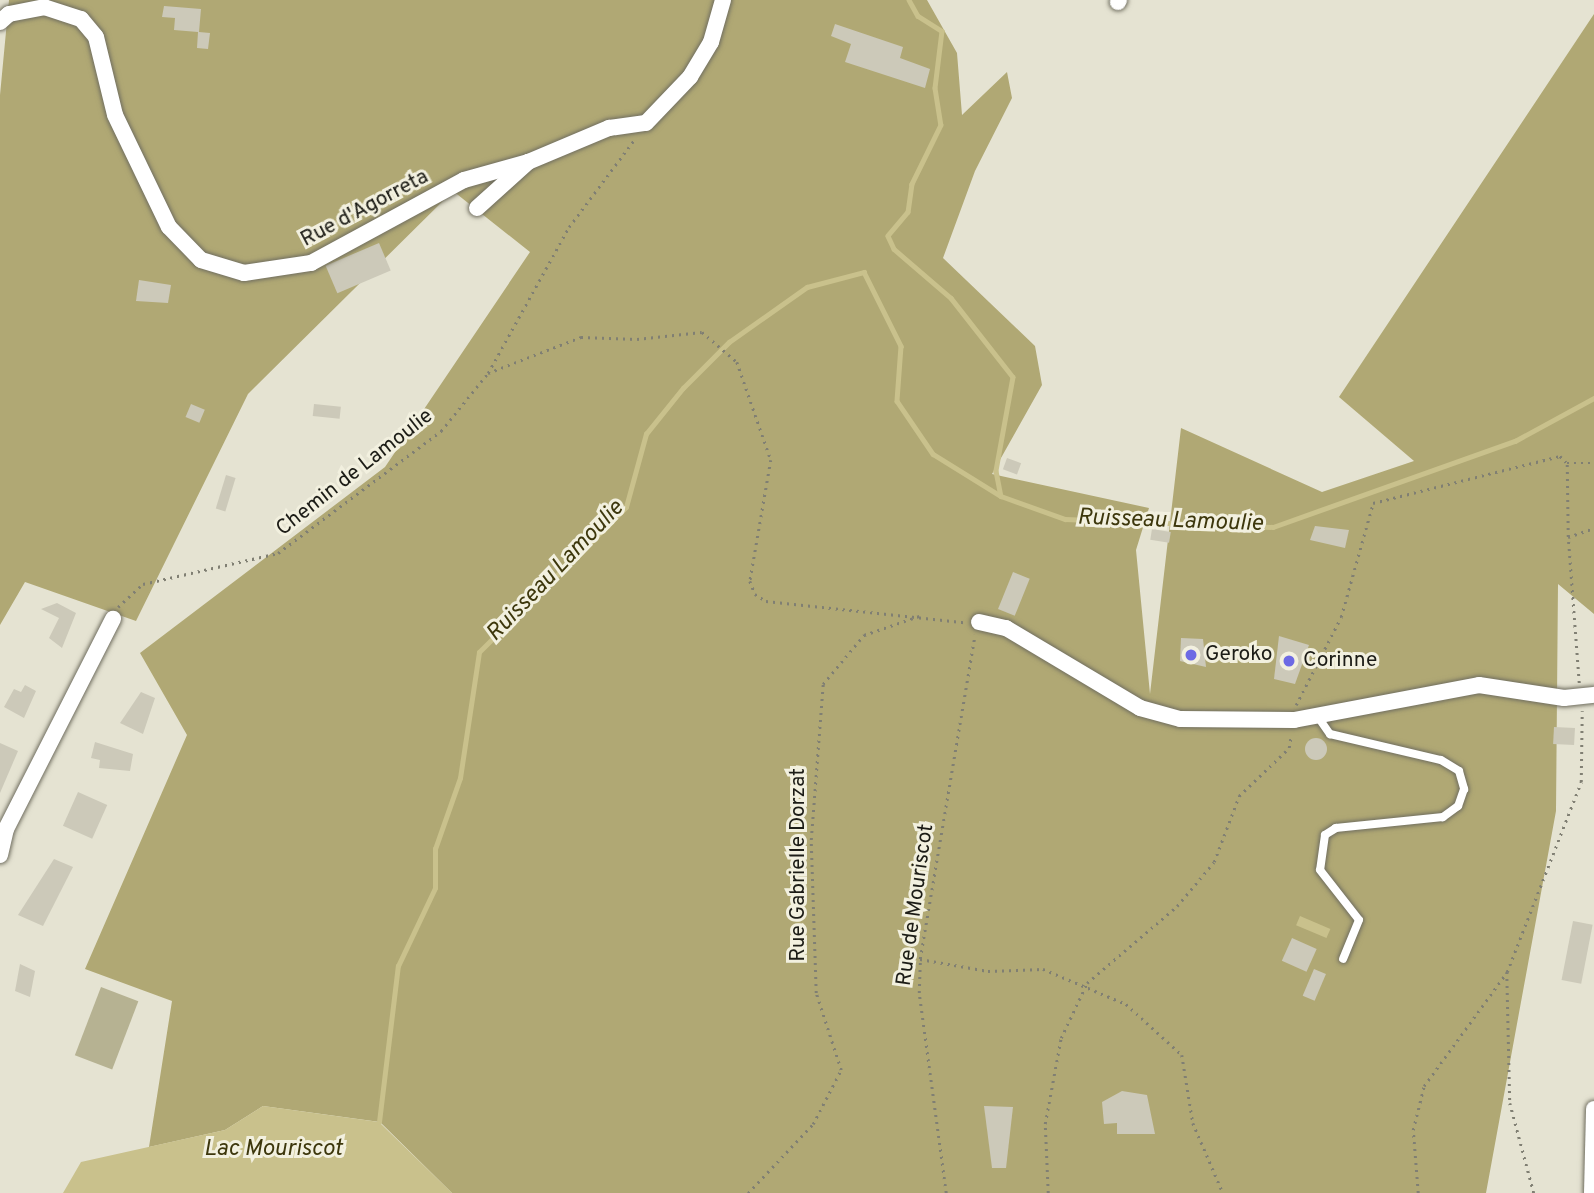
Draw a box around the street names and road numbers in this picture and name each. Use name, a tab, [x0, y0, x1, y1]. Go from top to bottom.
street label: Rue d'Agorreta	[297, 165, 433, 253]
street label: Chemin de Lamoulie	[272, 404, 438, 542]
street label: Rue Gabrielle Dorzat	[786, 768, 812, 962]
street label: Rue de Mouriscot	[892, 822, 940, 988]

